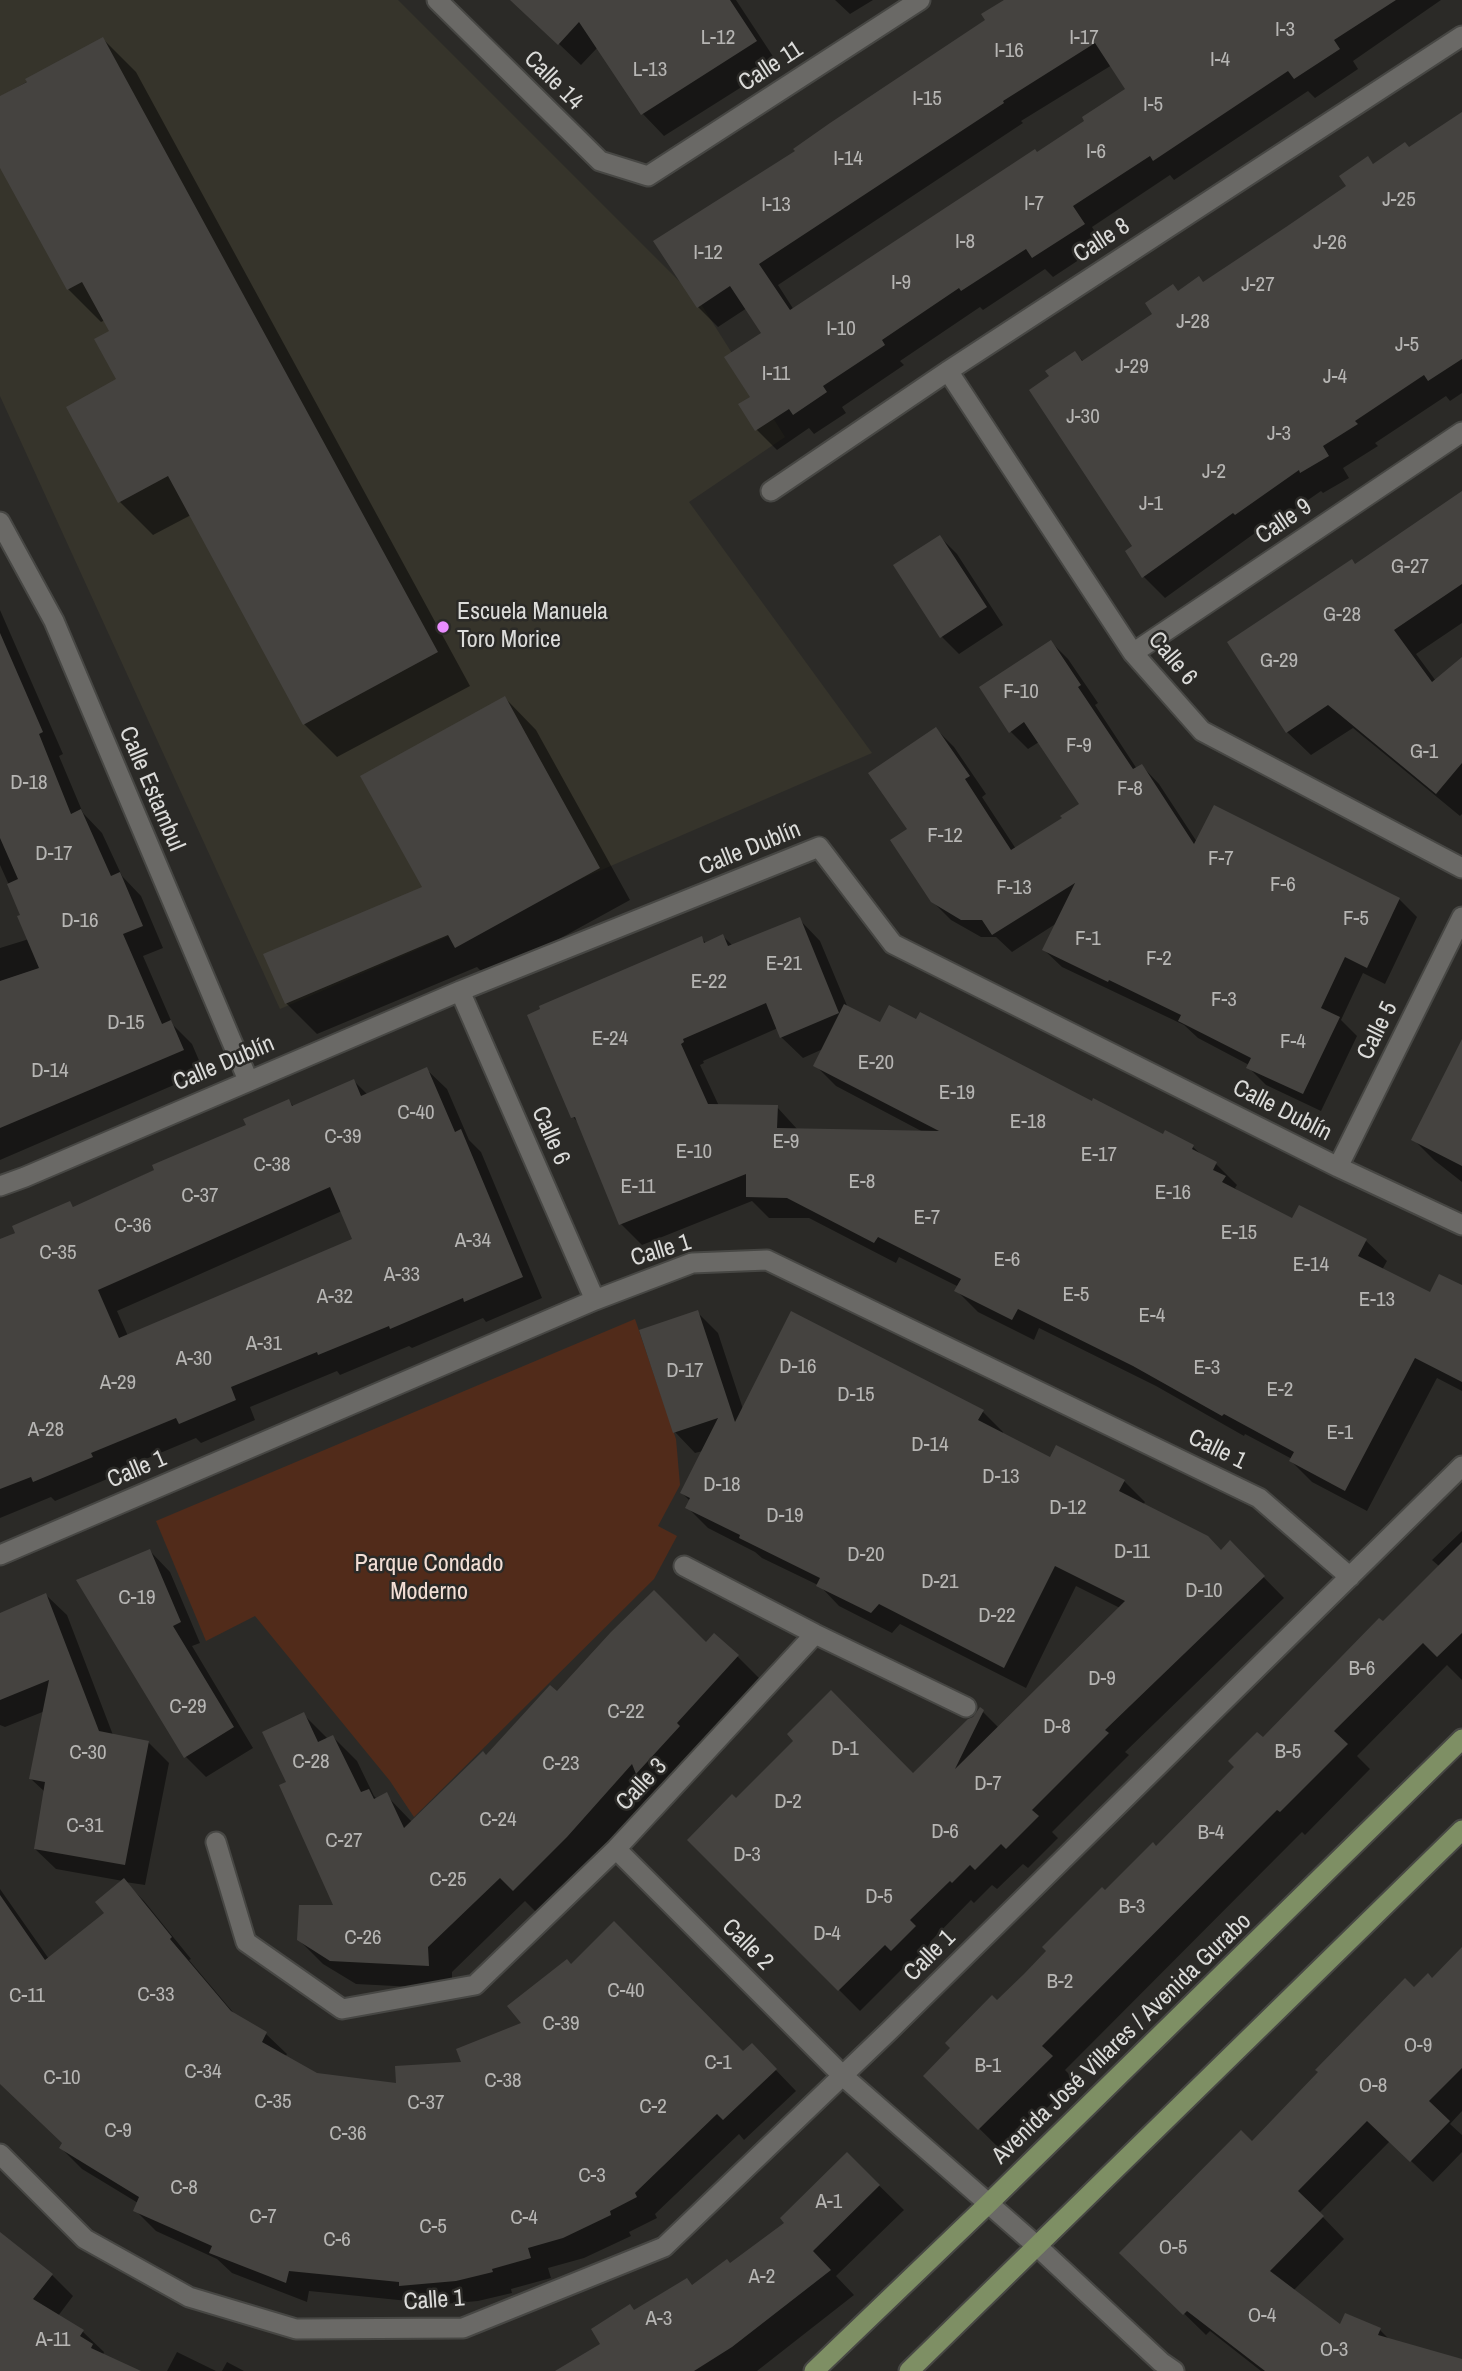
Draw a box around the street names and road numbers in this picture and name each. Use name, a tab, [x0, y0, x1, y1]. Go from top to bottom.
street label: Calle 11	[733, 36, 809, 98]
street label: Calle 14	[517, 45, 589, 117]
street label: Calle 8	[1068, 212, 1136, 270]
street label: Calle 9	[1251, 493, 1317, 551]
street label: Calle 6	[1141, 626, 1203, 692]
street label: Calle Estambul	[112, 722, 190, 856]
street label: Calle Dublín	[695, 816, 805, 882]
street label: Calle 5	[1352, 997, 1404, 1065]
street label: Calle Dublín	[169, 1030, 279, 1098]
street label: Calle Dublín	[1228, 1074, 1336, 1148]
street label: Calle 6	[524, 1102, 576, 1170]
street label: Calle 1	[628, 1228, 694, 1274]
street label: Calle 1	[1183, 1424, 1251, 1476]
street label: Calle 1	[103, 1445, 171, 1495]
street label: Calle 3	[611, 1753, 673, 1817]
street label: Avenida José Villares / Avenida Gurabo	[986, 1907, 1258, 2171]
street label: Calle 2	[715, 1913, 779, 1977]
street label: Calle 1	[898, 1924, 962, 1988]
street label: Calle 1	[402, 2284, 466, 2318]

